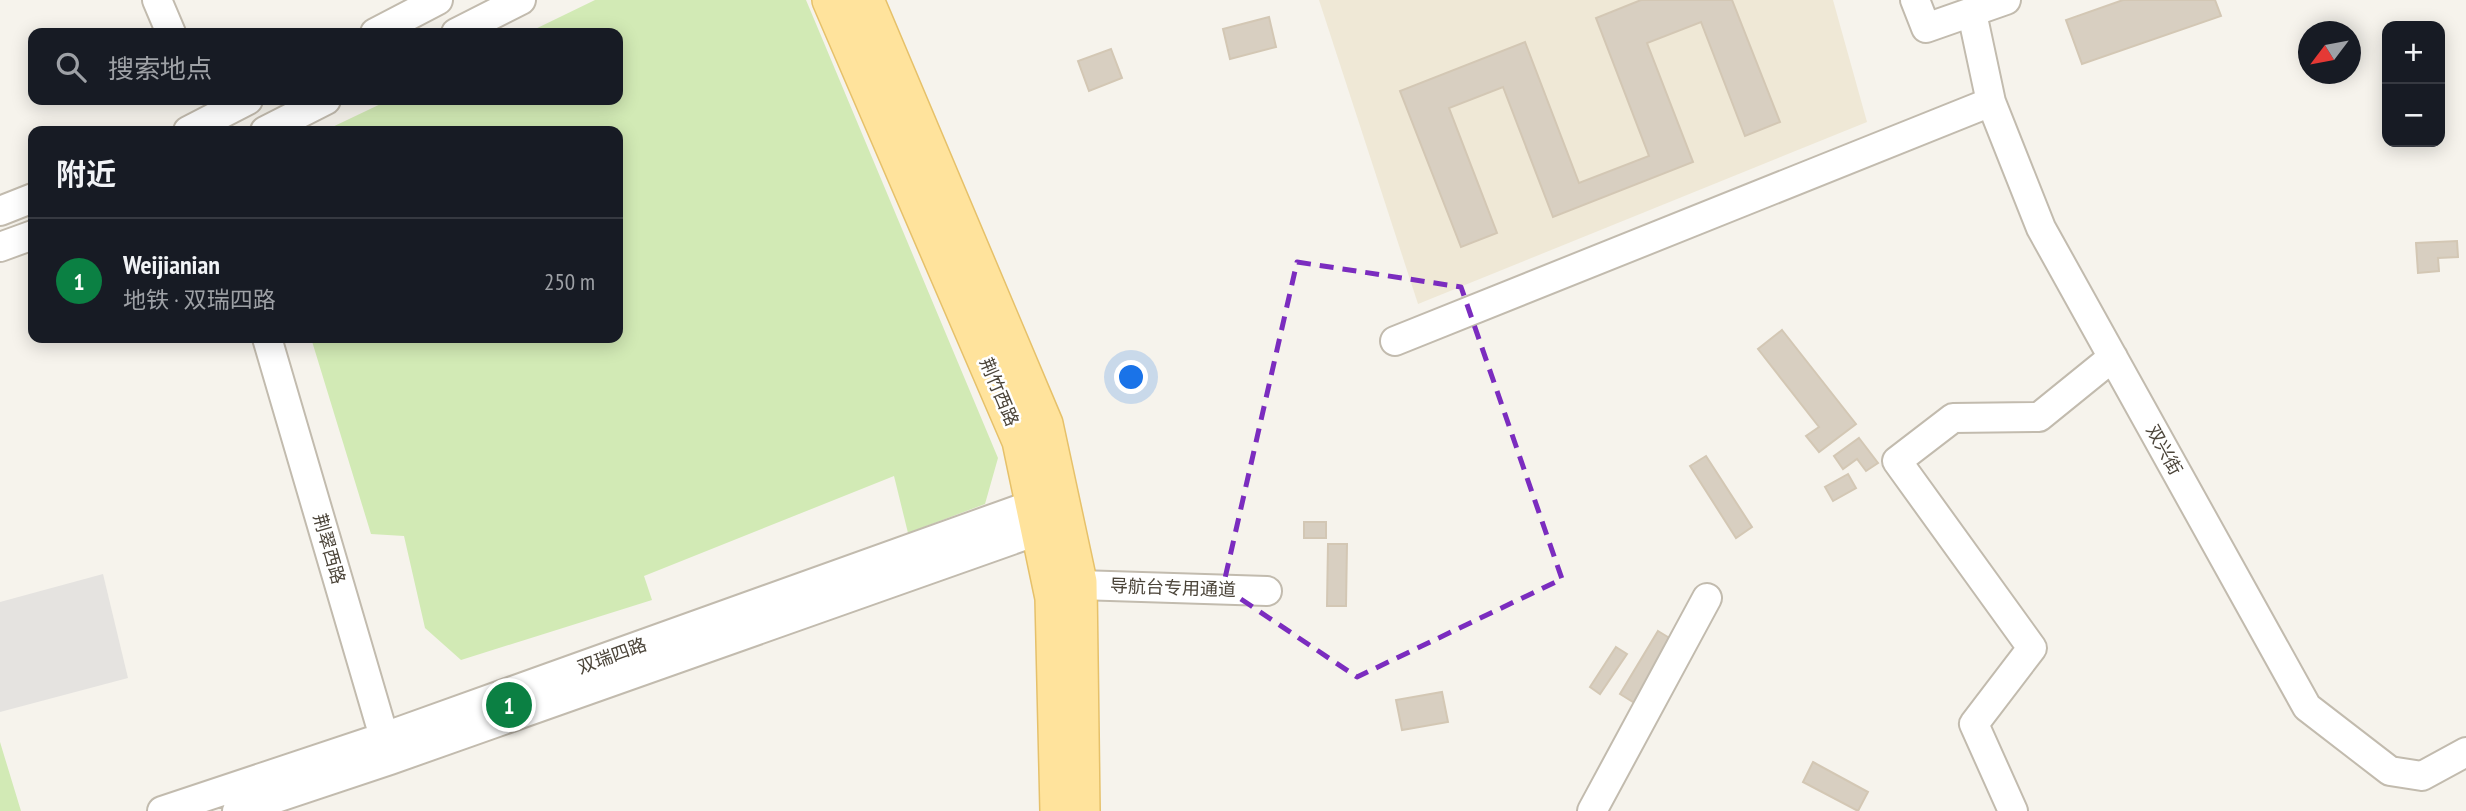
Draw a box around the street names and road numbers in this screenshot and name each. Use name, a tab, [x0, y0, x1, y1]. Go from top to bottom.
street label: 荆竹西路	[975, 354, 1024, 429]
street label: 双兴街	[2141, 421, 2188, 479]
street label: 荆翠西路	[309, 511, 350, 587]
street label: 导航台专用通道	[1110, 574, 1236, 601]
street label: 双瑞四路	[574, 632, 650, 679]

